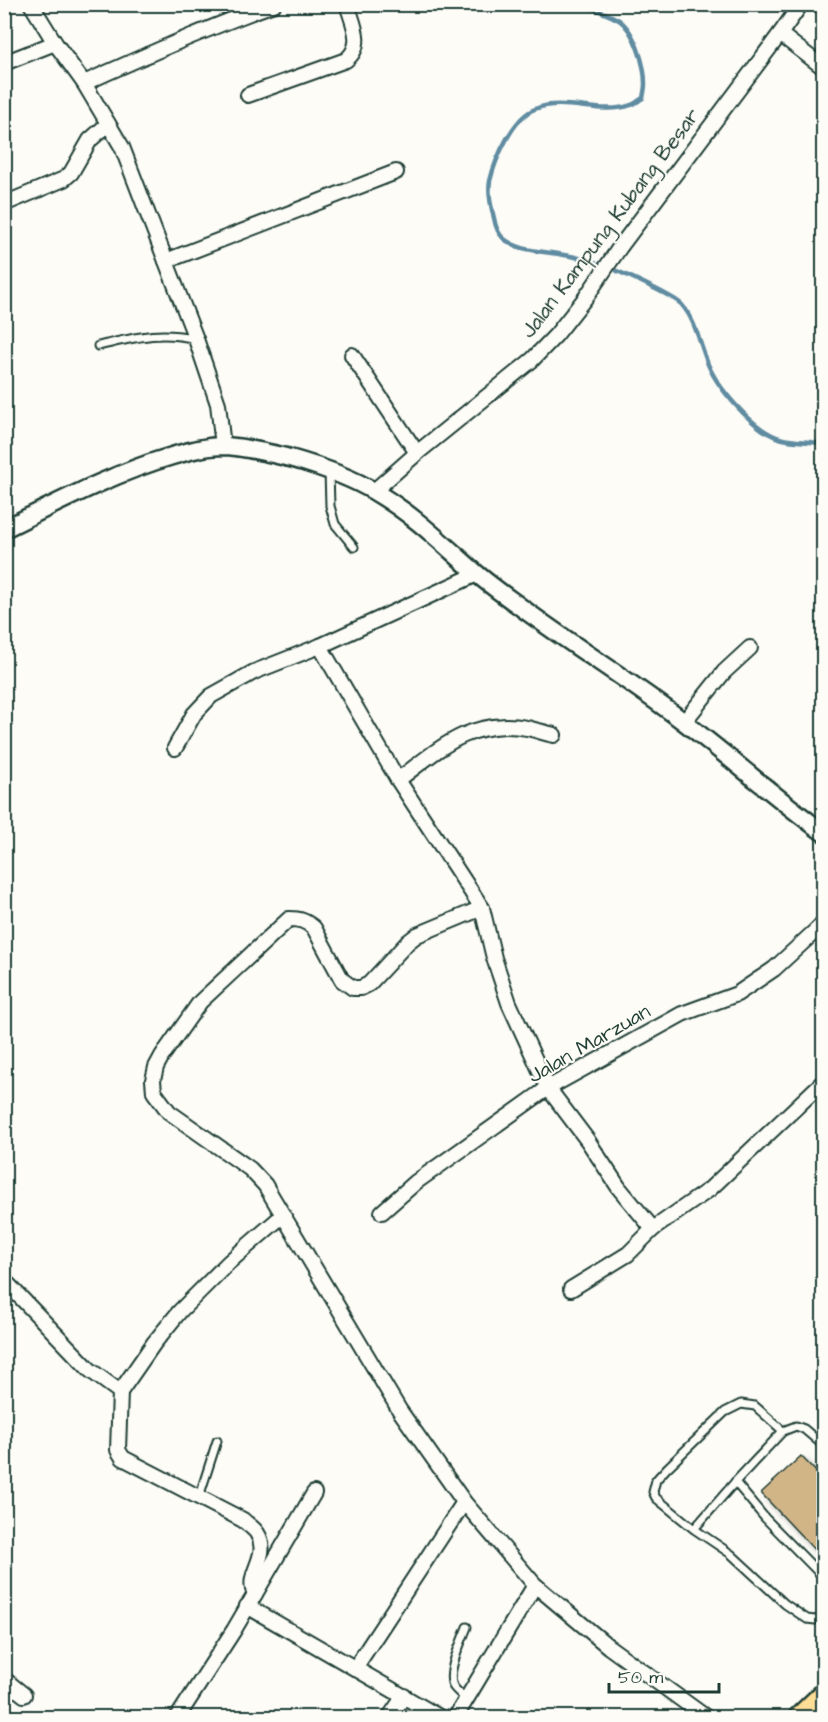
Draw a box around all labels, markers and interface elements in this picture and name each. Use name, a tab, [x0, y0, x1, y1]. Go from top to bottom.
street label: Jalan Kampung Kubang Besar	[514, 102, 708, 346]
street label: Jalan Marzuan	[523, 997, 656, 1090]
scale bar	[609, 1656, 718, 1694]
text: 50 m	[618, 1665, 663, 1690]

